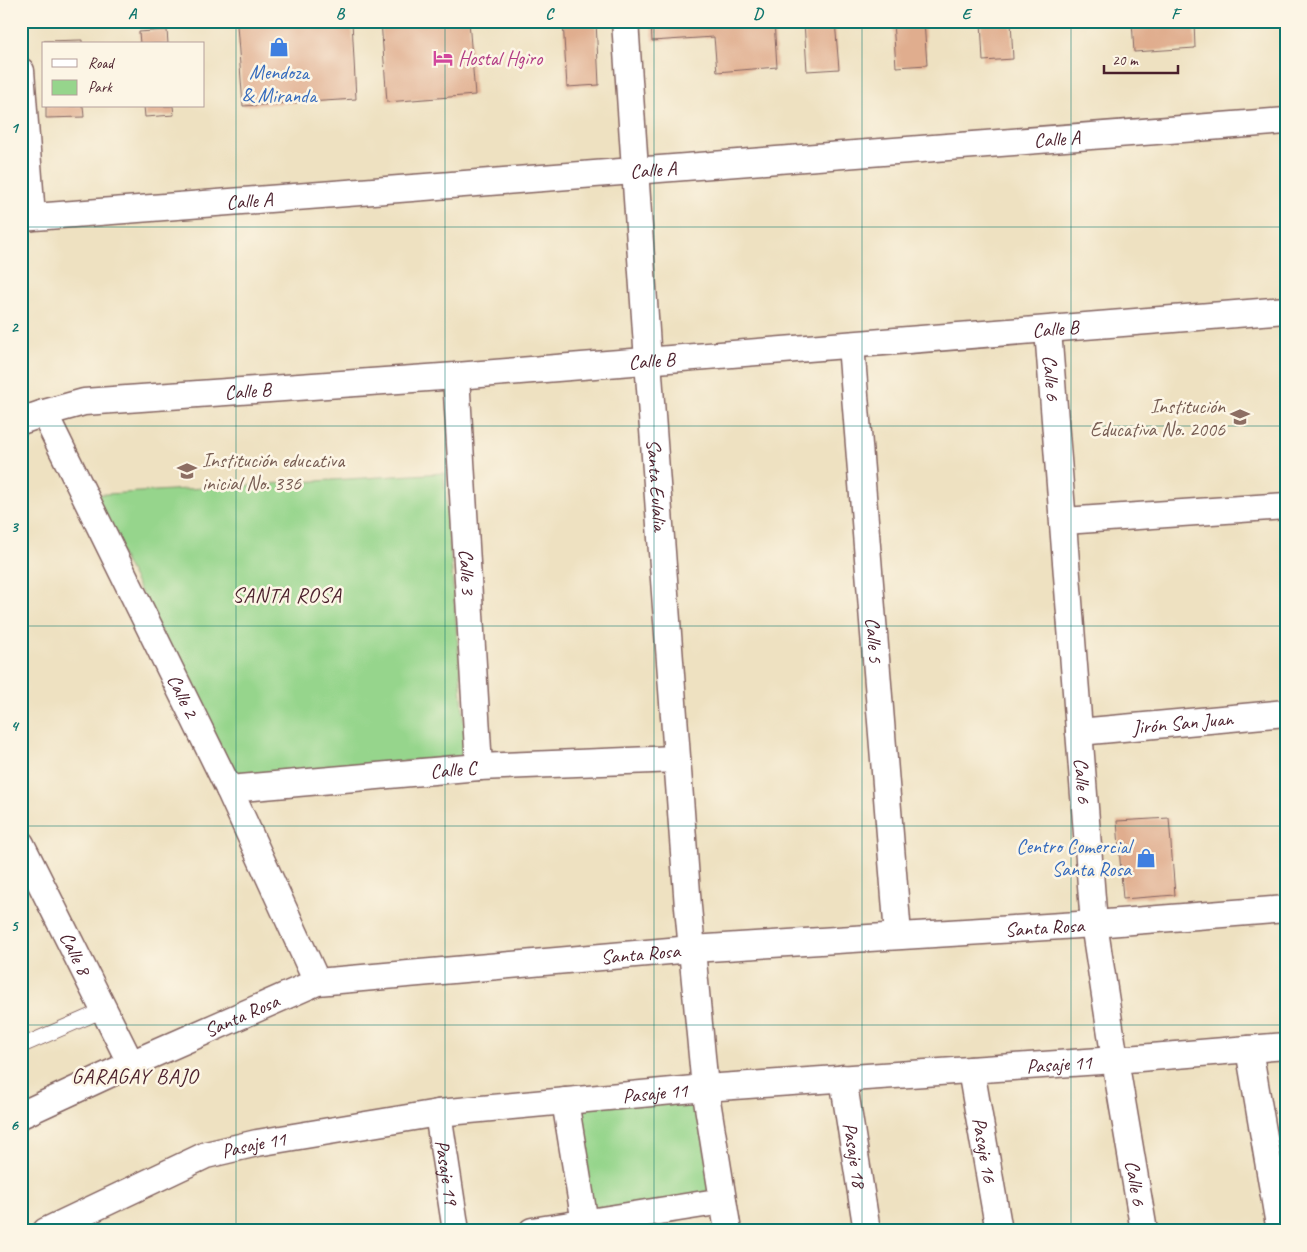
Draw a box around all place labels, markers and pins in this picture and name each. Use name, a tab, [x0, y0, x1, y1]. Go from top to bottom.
shop icon: Mendoza & Miranda	[268, 36, 290, 58]
place label: Hostal Hgiro	[458, 46, 543, 71]
hotel icon: Hostal Hgiro	[432, 47, 454, 69]
place label: Mendoza & Miranda	[242, 60, 318, 108]
place label: Institución Educativa No. 2006	[1090, 394, 1226, 442]
school or university icon: Institución Educativa No. 2006	[1229, 406, 1251, 428]
place label: Institución educativa inicial No. 336	[202, 448, 346, 496]
school or university icon: Institución educativa inicial No. 336	[176, 460, 198, 482]
place label: Centro Comercial Santa Rosa	[1016, 834, 1135, 882]
shop icon: Centro Comercial Santa Rosa	[1135, 847, 1157, 869]

